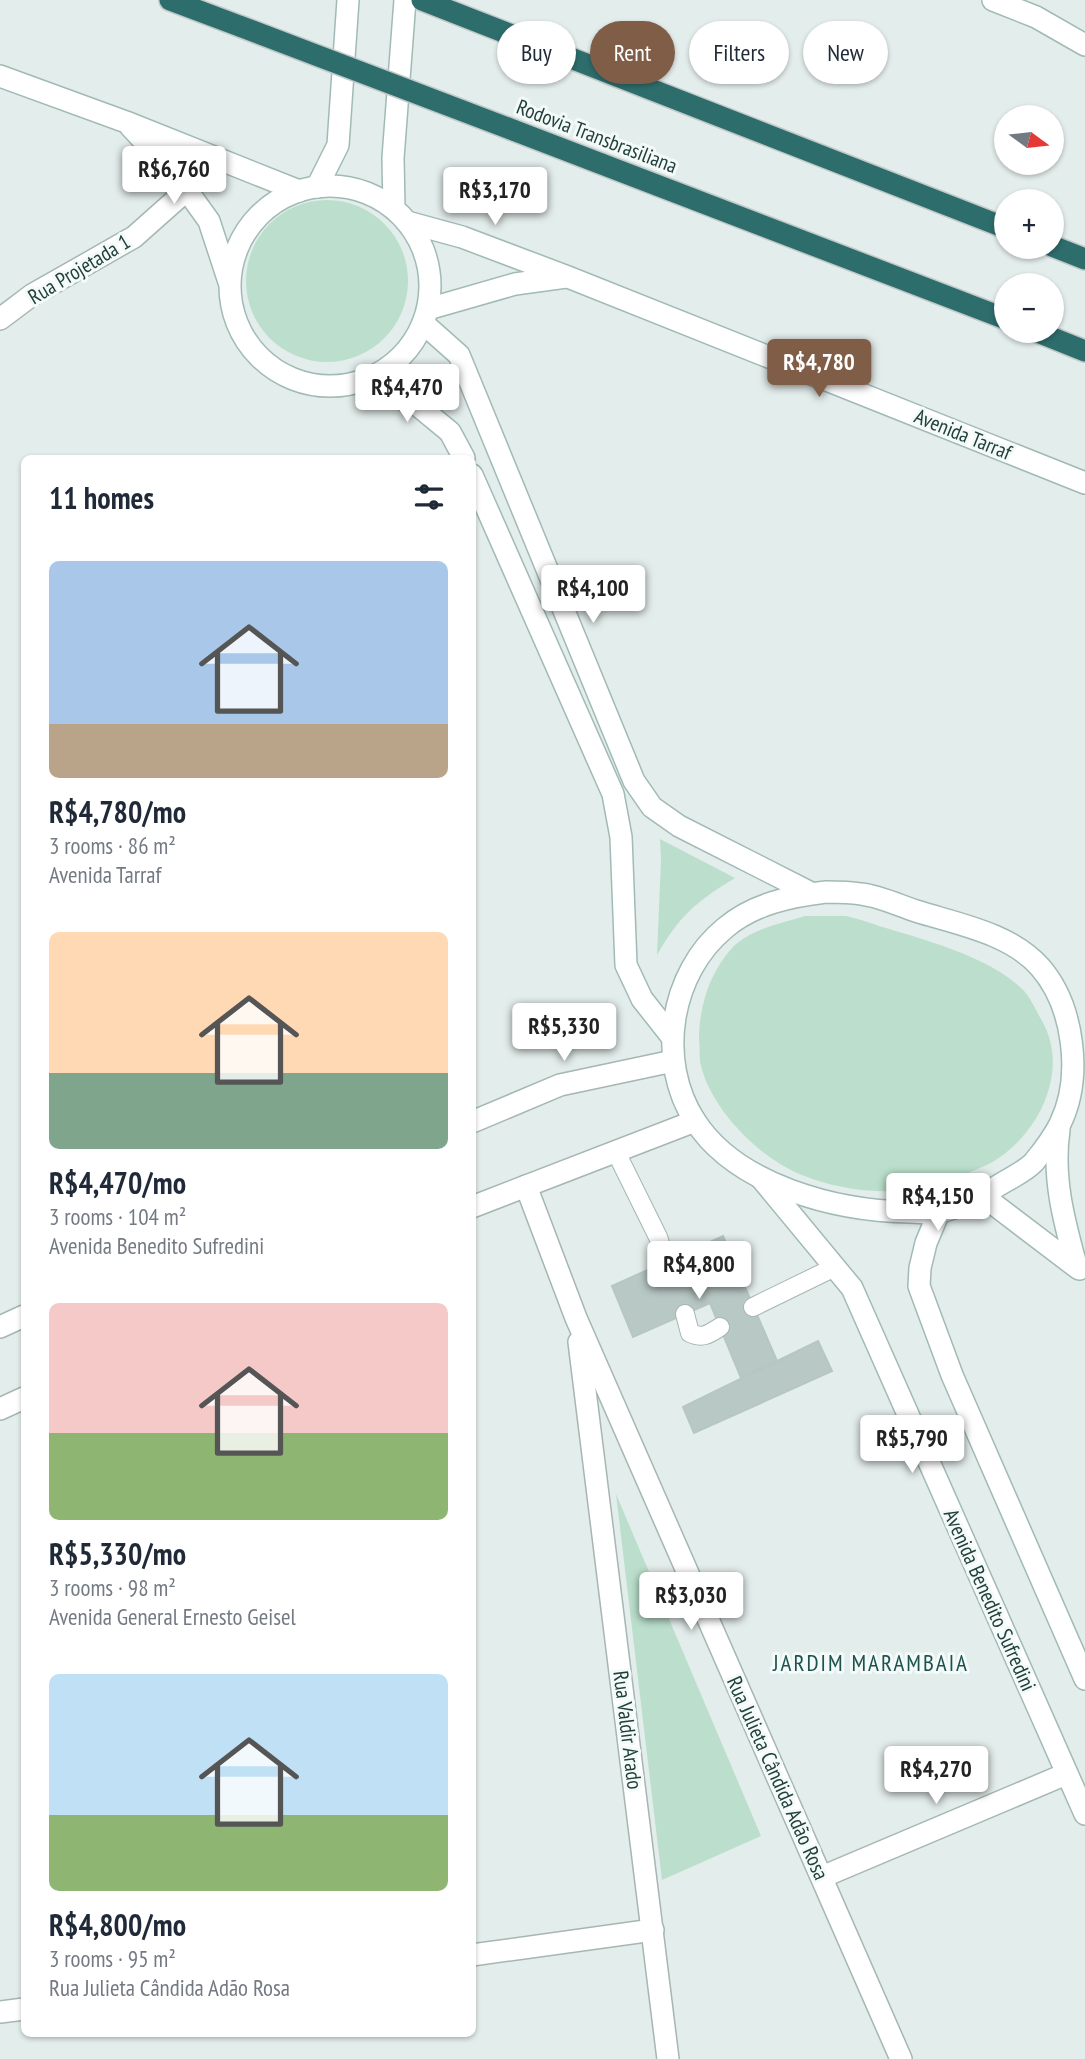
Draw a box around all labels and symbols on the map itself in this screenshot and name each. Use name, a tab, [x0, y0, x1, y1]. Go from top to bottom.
street label: Rodovia Transbrasiliana	[513, 93, 681, 179]
north arrow	[994, 105, 1064, 175]
pin: R$6,760	[109, 146, 239, 206]
pin: R$3,170	[430, 168, 560, 227]
street label: Rua Projetada 1	[23, 228, 135, 310]
pin: R$4,780	[754, 340, 884, 399]
pin: R$4,470	[342, 364, 472, 424]
street label: Avenida Tarraf	[910, 402, 1016, 466]
pin: R$4,100	[528, 566, 658, 625]
pin: R$5,330	[499, 1004, 629, 1063]
pin: R$4,150	[873, 1174, 1003, 1233]
pin: R$4,800	[634, 1242, 764, 1301]
pin: R$5,790	[847, 1416, 977, 1475]
street label: Avenida Benedito Sufredini	[938, 1505, 1042, 1695]
pin: R$3,030	[626, 1572, 756, 1632]
district label: JARDIM MARAMBAIA	[772, 1648, 969, 1677]
street label: Rua Valdir Arado	[607, 1669, 649, 1791]
street label: Rua Julieta Cândida Adão Rosa	[721, 1672, 835, 1884]
pin: R$4,270	[871, 1746, 1001, 1806]

